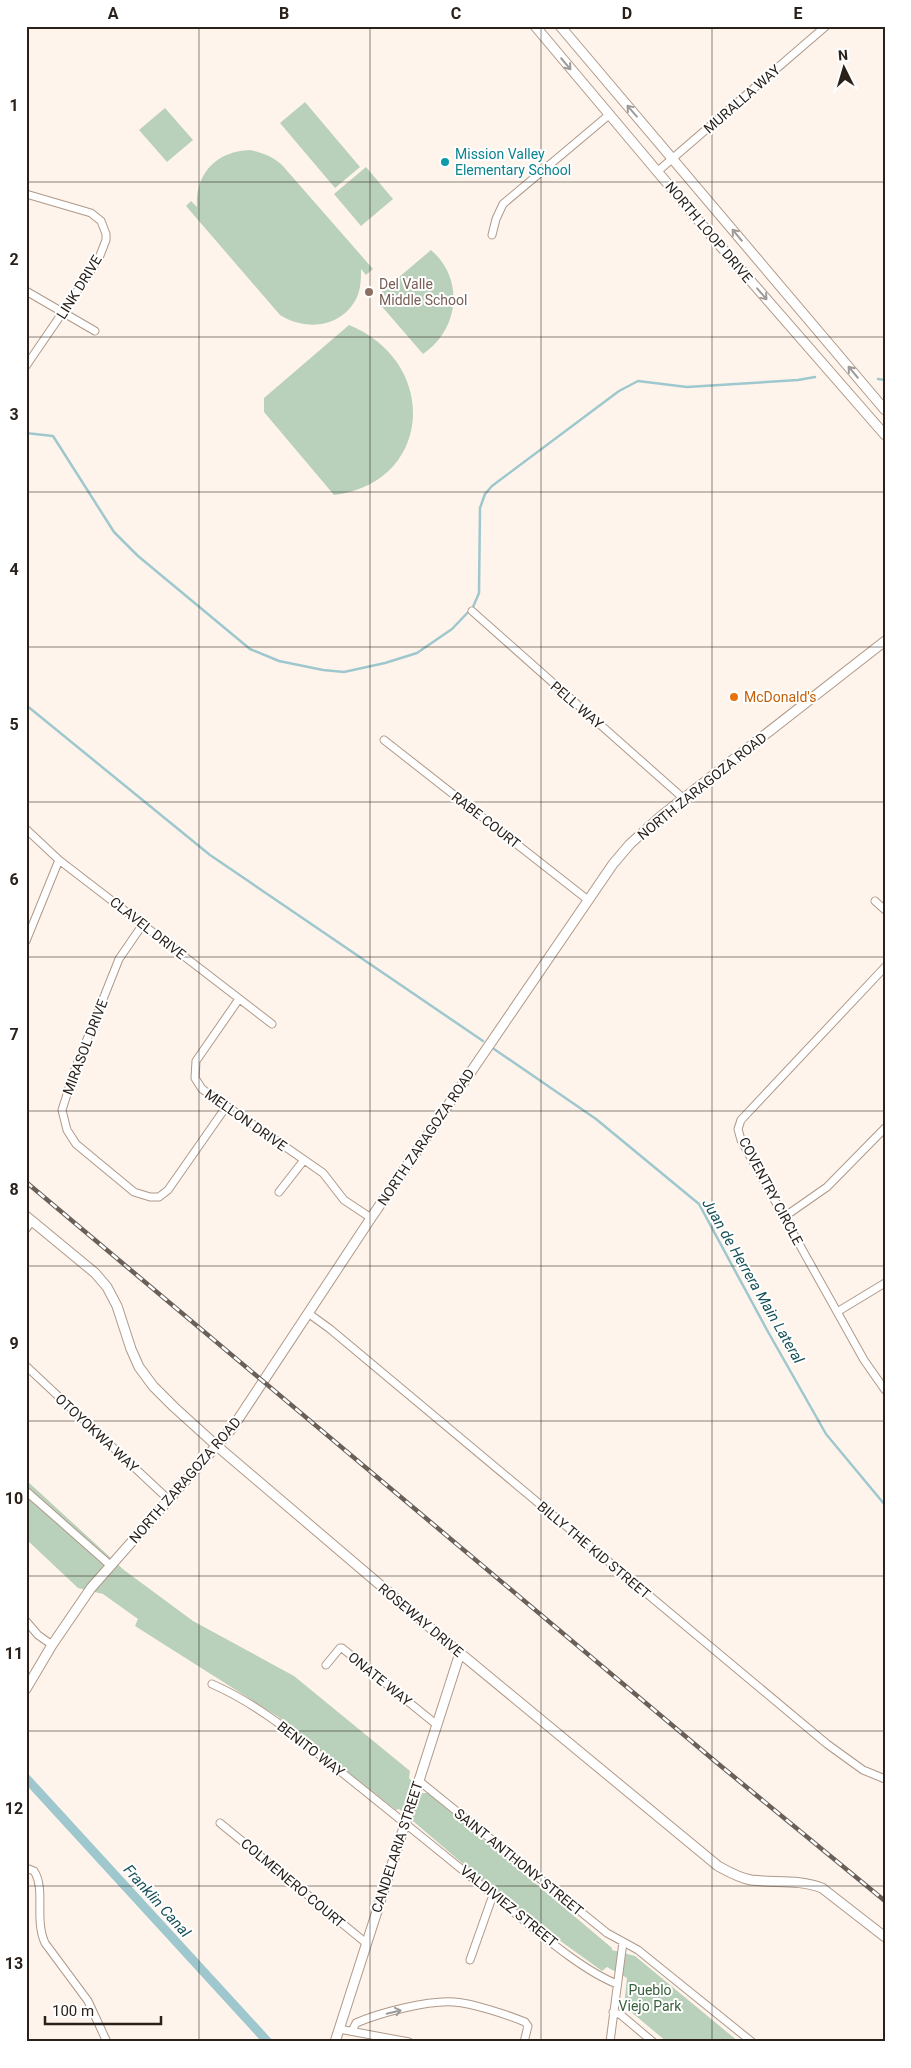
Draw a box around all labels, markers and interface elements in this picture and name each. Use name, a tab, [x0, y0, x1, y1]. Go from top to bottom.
text: A	[108, 4, 119, 23]
text: B	[279, 4, 289, 23]
text: C	[451, 4, 461, 23]
text: D	[622, 4, 632, 23]
text: E	[794, 4, 803, 23]
north arrow	[818, 42, 868, 92]
text: N	[837, 47, 848, 63]
one-way arrow	[560, 57, 571, 70]
street label: MURALLA WAY	[701, 61, 784, 136]
text: 1	[9, 96, 19, 115]
one-way arrow	[627, 104, 638, 117]
place label: Mission Valley Elementary School	[455, 146, 571, 178]
marker: Mission Valley Elementary School	[439, 156, 451, 168]
street label: NORTH LOOP DRIVE	[662, 178, 756, 286]
one-way arrow	[732, 228, 743, 241]
text: 2	[9, 250, 19, 269]
street label: LINK DRIVE	[53, 252, 105, 322]
place label: Del Valle Middle School	[379, 276, 467, 308]
marker: Del Valle Middle School	[363, 286, 375, 298]
one-way arrow	[756, 288, 768, 301]
one-way arrow	[848, 366, 859, 379]
text: 3	[9, 405, 19, 424]
text: 4	[9, 560, 19, 579]
street label: PELL WAY	[547, 678, 607, 733]
place label: McDonald's	[744, 689, 817, 705]
marker: McDonald's	[728, 691, 740, 703]
text: 5	[9, 715, 19, 734]
street label: NORTH ZARAGOZA ROAD	[634, 729, 770, 843]
street label: RABE COURT	[449, 788, 524, 852]
text: 6	[9, 870, 19, 889]
street label: CLAVEL DRIVE	[107, 893, 189, 963]
street label: MIRASOL DRIVE	[59, 997, 111, 1097]
text: 7	[9, 1025, 19, 1044]
street label: NORTH ZARAGOZA ROAD	[374, 1066, 478, 1208]
street label: MELLON DRIVE	[202, 1086, 290, 1154]
street label: COVENTRY CIRCLE	[736, 1134, 806, 1248]
text: 8	[9, 1180, 19, 1199]
water label: Juan de Herrera Main Lateral	[698, 1195, 808, 1367]
text: 9	[9, 1334, 19, 1353]
street label: OTOYOKWA WAY	[52, 1391, 142, 1476]
street label: NORTH ZARAGOZA ROAD	[126, 1414, 244, 1546]
text: 10	[5, 1489, 23, 1508]
street label: BILLY THE KID STREET	[534, 1498, 654, 1602]
street label: ROSEWAY DRIVE	[375, 1580, 467, 1660]
text: 11	[5, 1644, 23, 1663]
street label: ONATE WAY	[345, 1649, 415, 1710]
street label: BENITO WAY	[274, 1718, 348, 1780]
street label: CANDELARIA STREET	[368, 1779, 426, 1915]
text: 12	[5, 1799, 23, 1818]
street label: SAINT ANTHONY STREET	[451, 1805, 587, 1919]
street label: COLMENERO COURT	[238, 1835, 349, 1931]
water label: Franklin Canal	[120, 1861, 195, 1941]
street label: VALDIVIEZ STREET	[457, 1862, 561, 1950]
text: 13	[5, 1954, 23, 1973]
park label: Pueblo Viejo Park	[619, 1982, 682, 2014]
scale bar	[45, 1993, 161, 2025]
text: 100 m	[52, 2002, 94, 2020]
one-way arrow	[385, 2007, 401, 2016]

